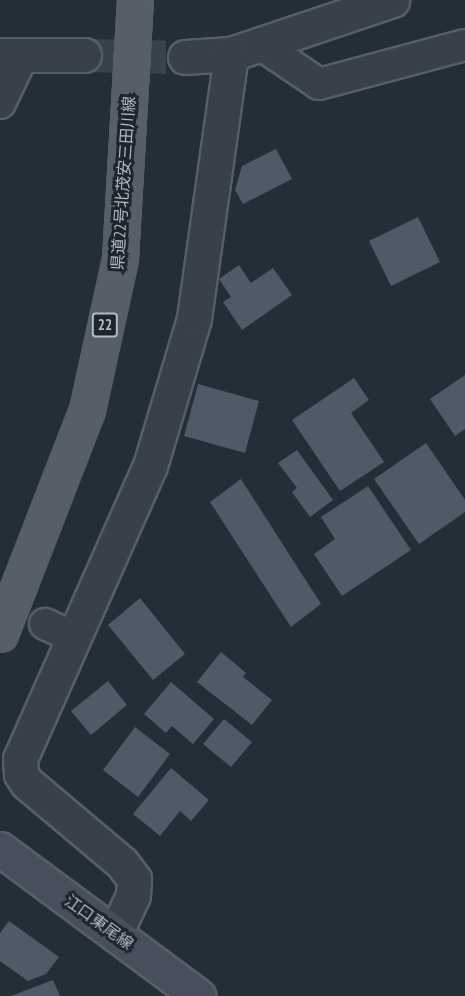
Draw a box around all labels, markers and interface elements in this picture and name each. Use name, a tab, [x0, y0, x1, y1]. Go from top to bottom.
street label: 県道22号北茂安三田川線	[107, 95, 139, 271]
road number: 22	[92, 313, 118, 337]
street label: 江口東尾線	[61, 891, 137, 953]

